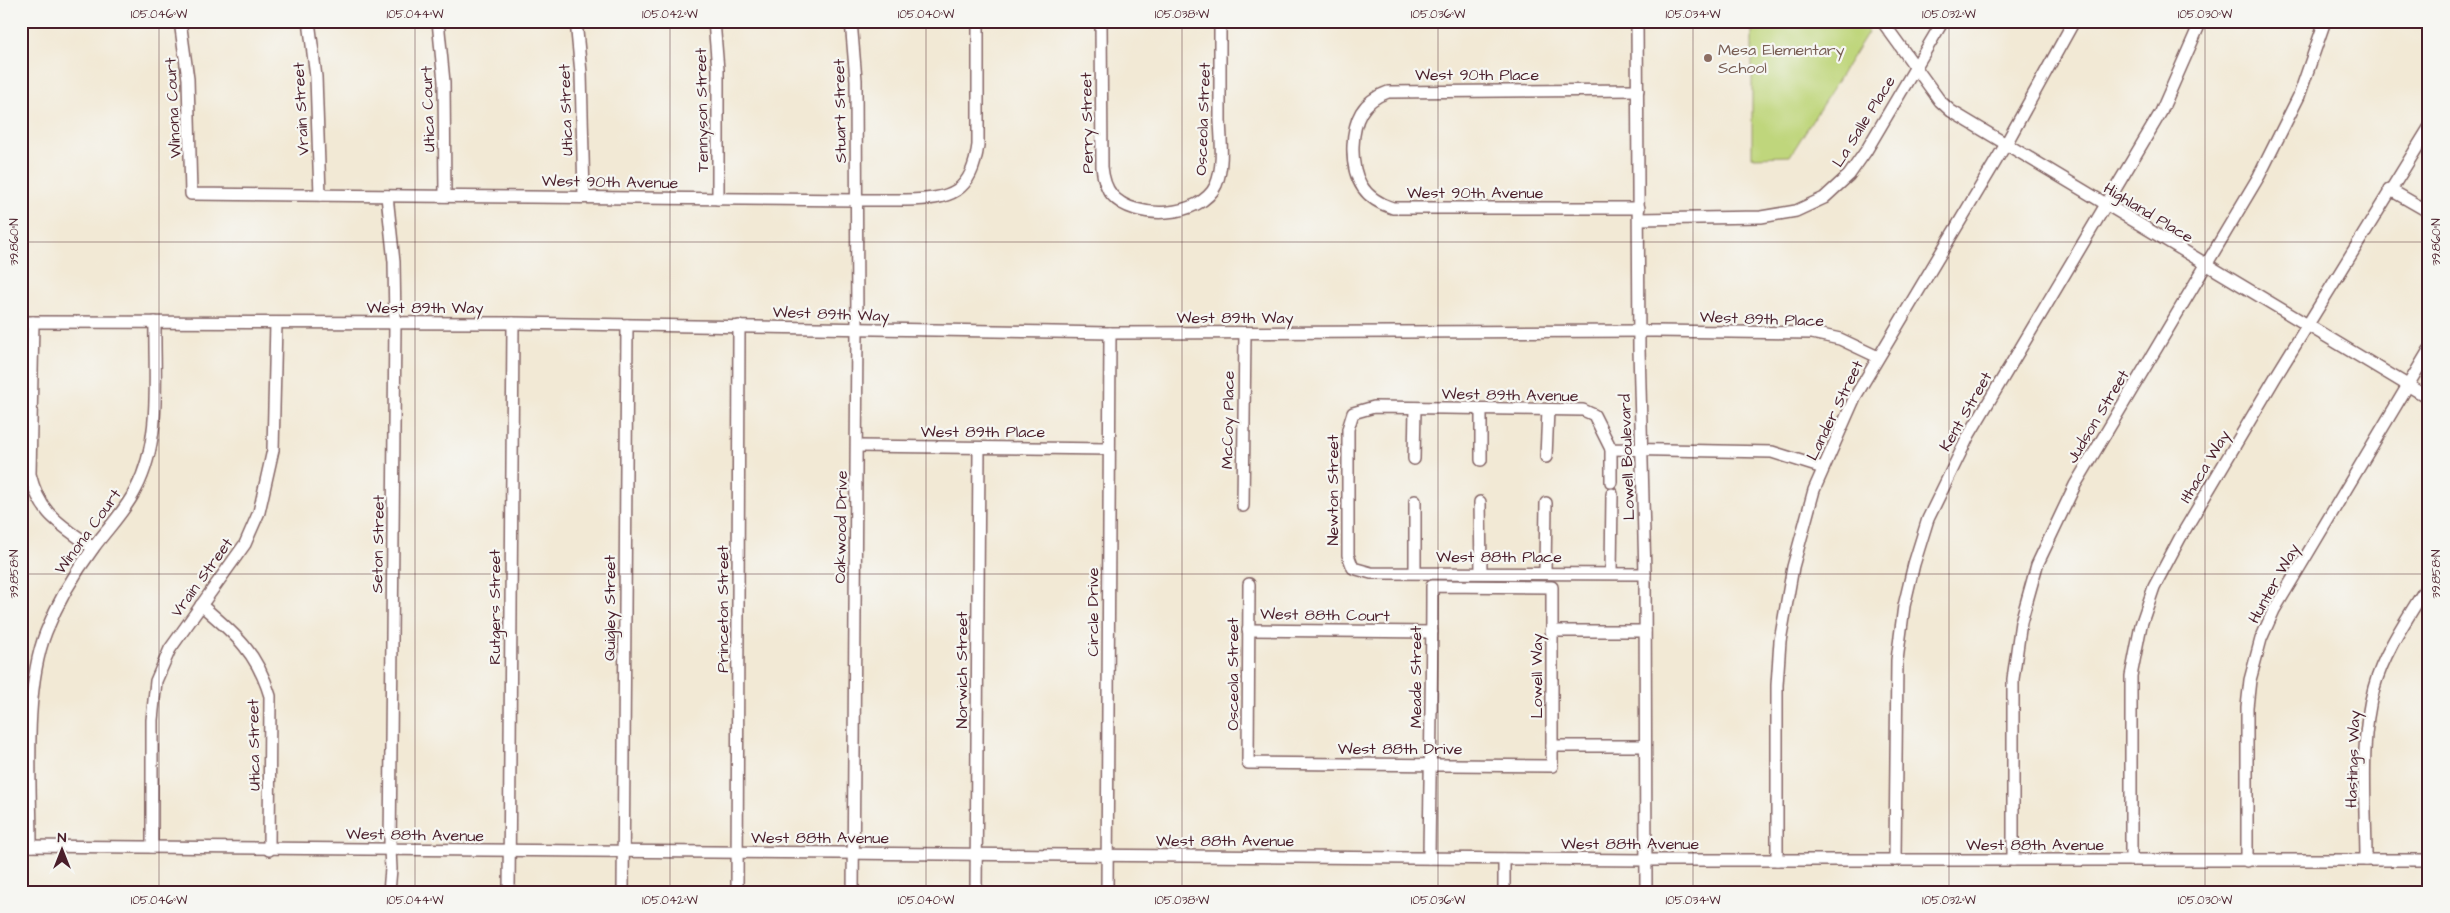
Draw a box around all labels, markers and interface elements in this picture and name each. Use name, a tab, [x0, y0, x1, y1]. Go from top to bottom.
text: 105.046°W	[131, 6, 188, 23]
text: 105.044°W	[386, 6, 444, 23]
text: 105.042°W	[642, 6, 699, 23]
text: 105.040°W	[898, 6, 955, 23]
text: 105.038°W	[1155, 6, 1210, 23]
text: 105.036°W	[1411, 6, 1466, 23]
text: 105.034°W	[1665, 6, 1721, 23]
text: 105.032°W	[1922, 6, 1977, 23]
text: 105.030°W	[2178, 6, 2233, 23]
place label: Mesa Elementary School	[1718, 39, 1845, 79]
street label: Tennyson Street	[690, 47, 715, 172]
marker: Mesa Elementary School	[1702, 52, 1714, 64]
street label: Winona Court	[159, 57, 187, 159]
street label: Stuart Street	[828, 58, 852, 163]
street label: Vrain Street	[288, 61, 314, 156]
street label: Osceola Street	[1190, 62, 1216, 176]
street label: Utica Street	[553, 63, 579, 156]
street label: West 90th Place	[1415, 64, 1539, 86]
street label: Utica Court	[415, 65, 440, 152]
street label: La Salle Place	[1827, 71, 1901, 171]
street label: Perry Street	[1075, 72, 1100, 174]
street label: West 90th Avenue	[542, 170, 679, 194]
street label: Highland Place	[2099, 177, 2198, 249]
street label: West 90th Avenue	[1407, 182, 1544, 204]
text: 39.860°N	[6, 218, 23, 266]
text: 39.860°N	[2428, 218, 2445, 266]
street label: West 89th Way	[367, 297, 484, 320]
street label: West 89th Way	[772, 301, 890, 328]
street label: West 89th Place	[1699, 306, 1825, 332]
street label: West 89th Way	[1177, 307, 1294, 330]
street label: Lander Street	[1801, 356, 1869, 464]
street label: Judson Street	[2061, 365, 2135, 467]
street label: Kent Street	[1934, 367, 1998, 455]
street label: McCoy Place	[1216, 370, 1241, 469]
street label: West 89th Avenue	[1441, 383, 1579, 407]
street label: Lowell Boulevard	[1614, 393, 1640, 520]
street label: West 89th Place	[921, 421, 1046, 443]
street label: Ithaca Way	[2174, 426, 2236, 508]
street label: Newton Street	[1322, 434, 1344, 545]
street label: Oakwood Drive	[829, 470, 853, 584]
street label: Winona Court	[49, 484, 127, 579]
street label: Seton Street	[366, 494, 390, 593]
street label: Vrain Street	[166, 533, 238, 622]
street label: Hunter Way	[2243, 539, 2306, 628]
street label: Princeton Street	[712, 545, 734, 673]
street label: West 88th Place	[1436, 546, 1562, 568]
text: 39.858°N	[6, 549, 23, 598]
street label: Rutgers Street	[484, 549, 507, 665]
text: 39.858°N	[2428, 549, 2445, 598]
street label: Quigley Street	[599, 555, 622, 661]
street label: Circle Drive	[1082, 567, 1104, 656]
street label: West 88th Court	[1260, 603, 1391, 627]
street label: Norwich Street	[951, 611, 973, 729]
street label: Osceola Street	[1222, 617, 1244, 730]
street label: Meade Street	[1405, 625, 1427, 728]
street label: Lowell Way	[1526, 633, 1549, 719]
street label: Utica Street	[242, 698, 266, 791]
street label: Hastings Way	[2340, 710, 2367, 808]
street label: West 88th Drive	[1338, 738, 1463, 760]
street label: West 88th Avenue	[346, 823, 485, 847]
north arrow	[38, 826, 88, 876]
street label: West 88th Avenue	[751, 827, 889, 849]
text: N	[58, 828, 67, 848]
street label: West 88th Avenue	[1156, 830, 1294, 852]
street label: West 88th Avenue	[1561, 833, 1699, 855]
street label: West 88th Avenue	[1966, 834, 2104, 856]
text: 105.046°W	[131, 892, 188, 909]
text: 105.044°W	[386, 892, 444, 909]
text: 105.042°W	[642, 892, 699, 909]
text: 105.040°W	[898, 892, 955, 909]
text: 105.038°W	[1155, 892, 1210, 909]
text: 105.036°W	[1411, 892, 1466, 909]
text: 105.034°W	[1665, 892, 1721, 909]
text: 105.032°W	[1922, 892, 1977, 909]
text: 105.030°W	[2178, 892, 2233, 909]

